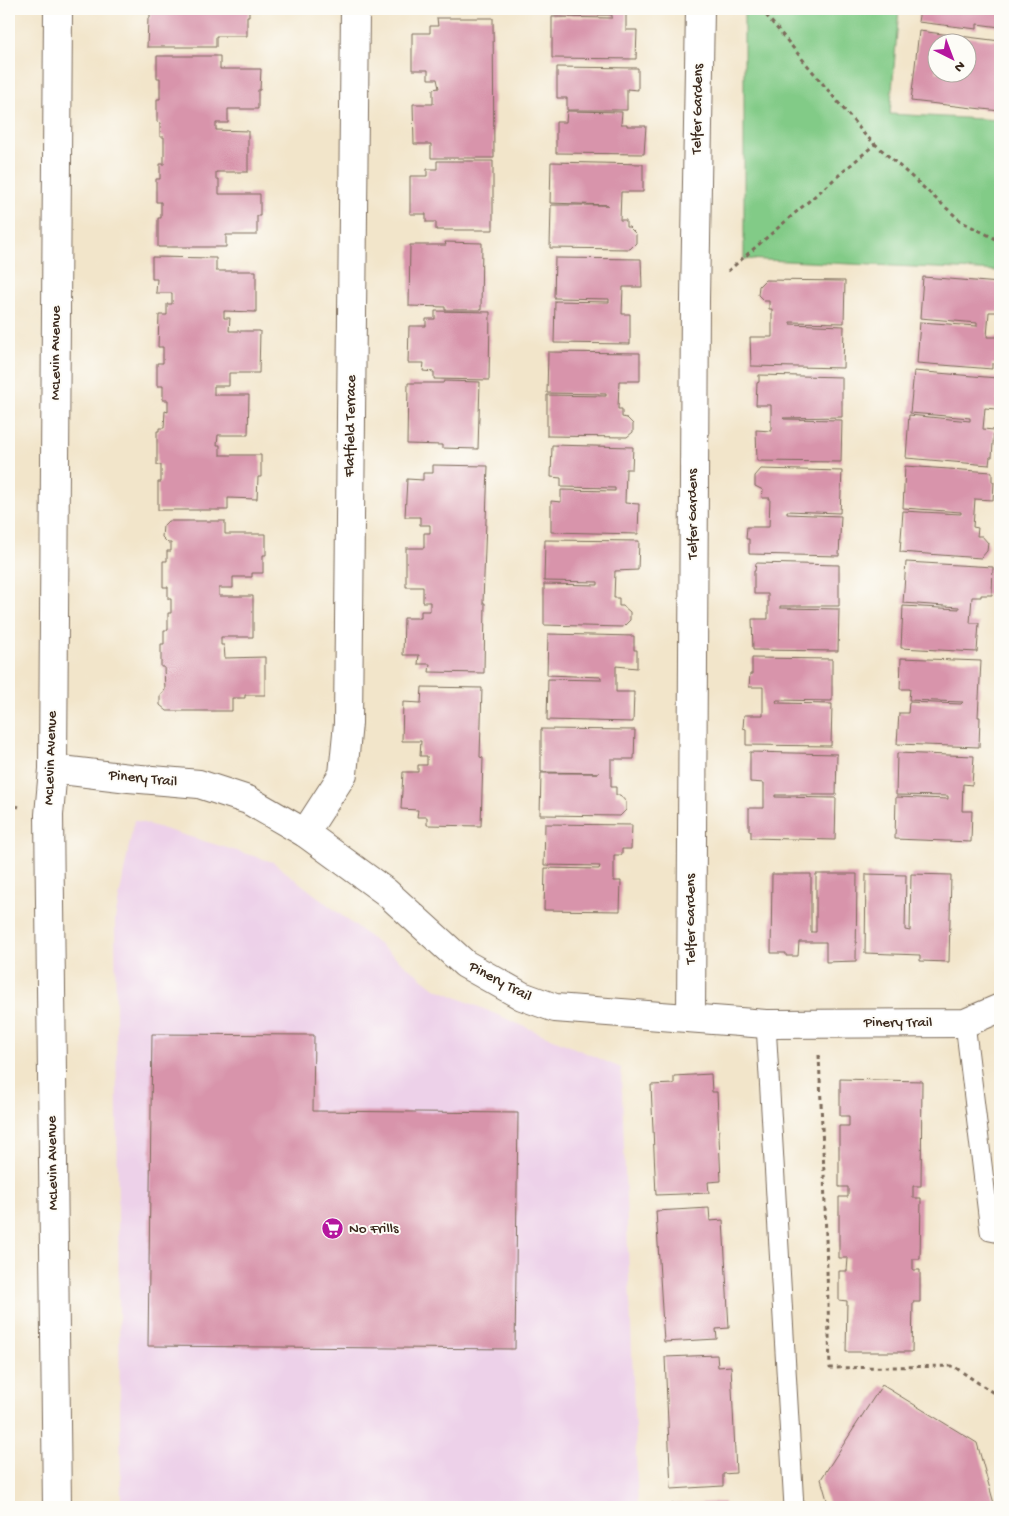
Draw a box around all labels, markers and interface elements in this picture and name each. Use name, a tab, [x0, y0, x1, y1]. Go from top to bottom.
north arrow	[926, 32, 976, 82]
text: N	[950, 56, 968, 75]
street label: Telfer Gardens	[688, 63, 708, 155]
street label: McLevin Avenue	[47, 306, 65, 400]
street label: Flatfield Terrace	[341, 375, 361, 478]
street label: Telfer Gardens	[684, 468, 702, 560]
street label: McLevin Avenue	[40, 710, 62, 805]
street label: Pinery Trail	[107, 766, 178, 792]
street label: Telfer Gardens	[682, 873, 700, 965]
street label: Pinery Trail	[465, 957, 535, 1006]
street label: Pinery Trail	[863, 1014, 932, 1032]
street label: McLevin Avenue	[43, 1115, 63, 1210]
supermarket icon: No Frills	[321, 1217, 345, 1241]
place label: No Frills	[349, 1220, 399, 1238]

